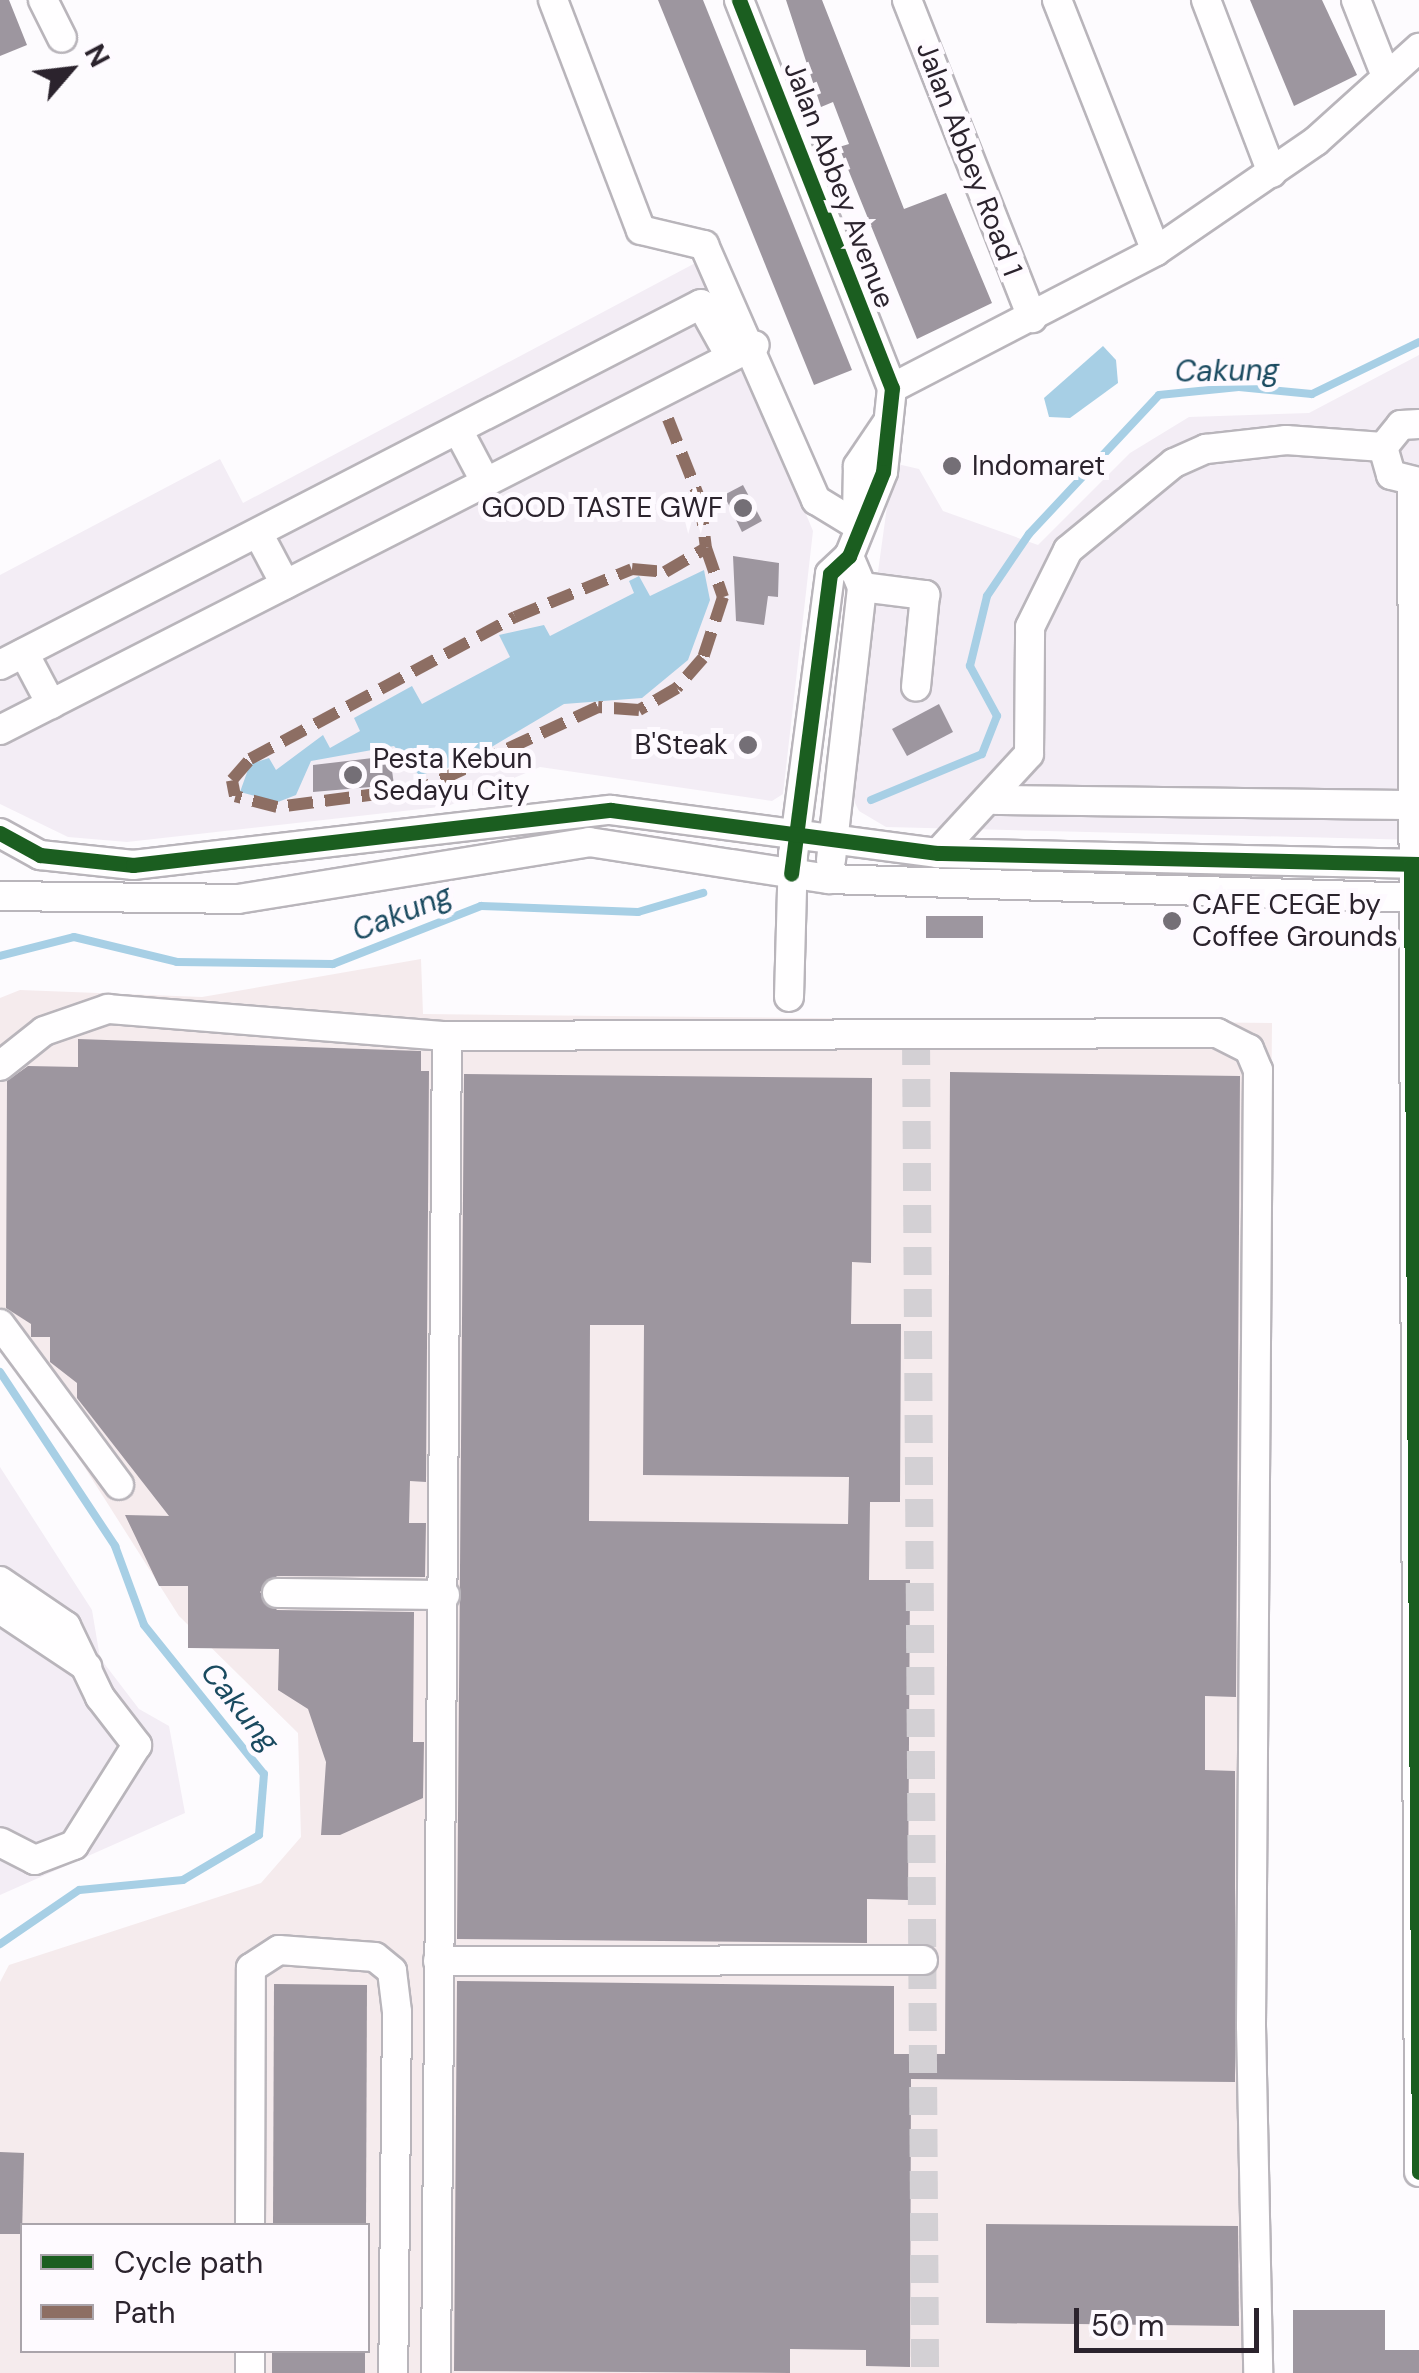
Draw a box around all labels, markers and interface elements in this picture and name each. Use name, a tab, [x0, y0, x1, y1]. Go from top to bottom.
north arrow	[20, 20, 120, 120]
street label: Jalan Abbey Road 1	[909, 37, 1029, 281]
text: N	[76, 38, 118, 73]
street label: Jalan Abbey Avenue	[776, 57, 902, 313]
water label: Cakung	[1174, 352, 1280, 390]
place label: Indomaret	[972, 449, 1105, 483]
marker: Indomaret	[941, 455, 963, 477]
place label: GOOD TASTE GWF	[482, 491, 723, 525]
marker: GOOD TASTE GWF	[732, 497, 754, 519]
place label: B'Steak	[635, 728, 728, 762]
marker: B'Steak	[737, 734, 759, 756]
place label: Pesta Kebun Sedayu City	[373, 742, 532, 808]
marker: Pesta Kebun Sedayu City	[342, 764, 364, 786]
water label: Cakung	[347, 877, 457, 949]
place label: CAFE CEGE by Coffee Grounds	[1192, 888, 1398, 954]
marker: CAFE CEGE by Coffee Grounds	[1161, 910, 1183, 932]
water label: Cakung	[193, 1655, 287, 1759]
legend	[20, 2223, 370, 2353]
text: Cycle path	[114, 2243, 263, 2282]
scale bar	[1079, 2288, 1264, 2350]
text: Path	[114, 2293, 176, 2332]
text: 50 m	[1091, 2306, 1165, 2345]

